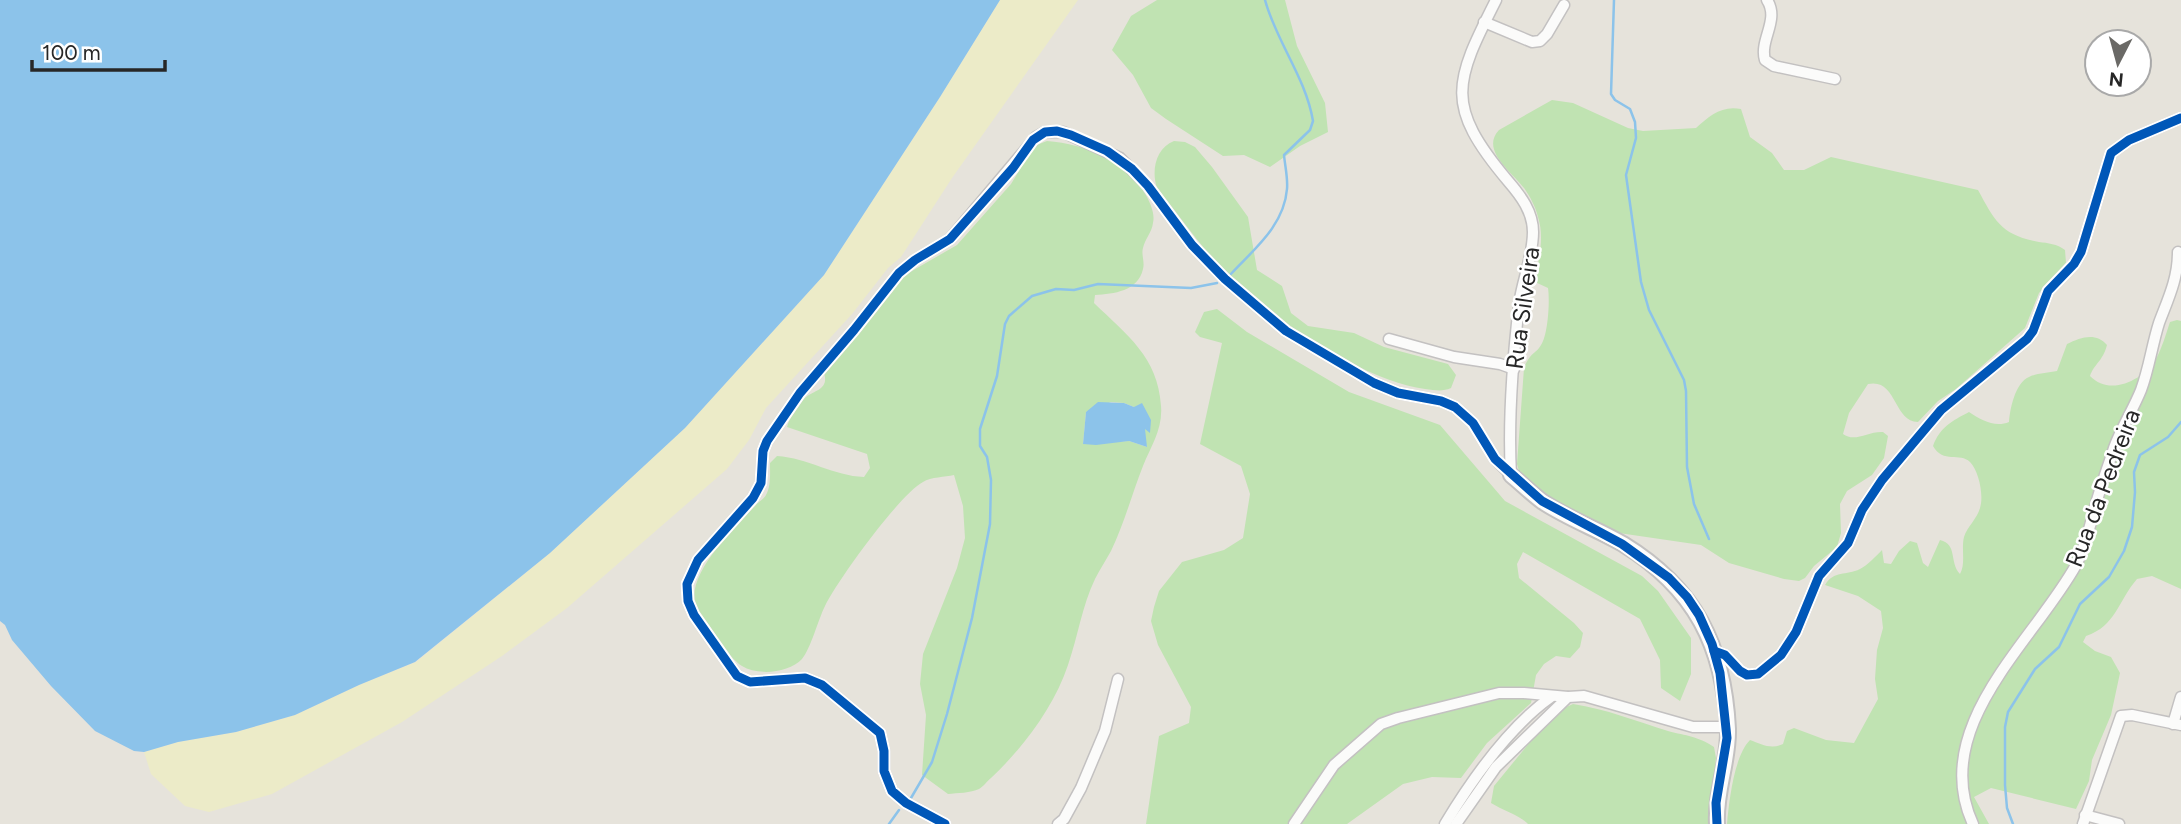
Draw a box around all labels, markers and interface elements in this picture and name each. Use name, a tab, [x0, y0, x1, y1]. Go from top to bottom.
scale bar	[32, 28, 164, 72]
north arrow	[2083, 28, 2153, 98]
text: 100 m	[42, 40, 101, 65]
text: N	[2108, 67, 2125, 92]
street label: Rua Silveira	[1500, 245, 1545, 371]
street label: Rua da Pedreira	[2059, 405, 2146, 571]

